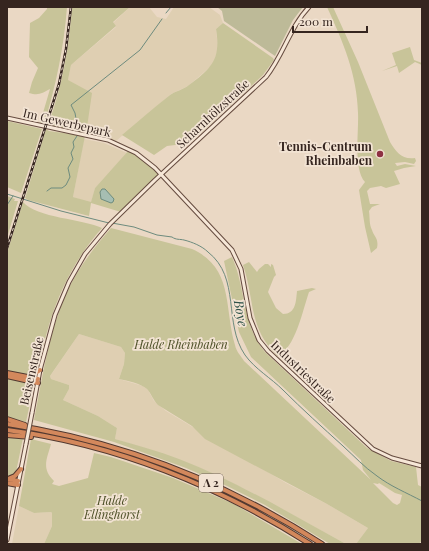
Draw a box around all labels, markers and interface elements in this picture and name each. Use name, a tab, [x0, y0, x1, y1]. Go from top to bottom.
scale bar	[293, 8, 367, 34]
text: 200 m	[299, 13, 333, 29]
street label: Scharnhölzstraße	[172, 75, 252, 151]
street label: Im Gewerbepark	[22, 104, 113, 140]
place label: Tennis-Centrum Rheinbaben	[279, 138, 373, 168]
marker: Tennis-Centrum Rheinbaben	[375, 149, 385, 159]
water label: Boye	[231, 297, 252, 328]
street label: Beisenstraße	[15, 335, 47, 407]
park label: Halde Rheinbaben	[133, 336, 228, 352]
street label: Industriestraße	[268, 336, 339, 406]
road number: A 2	[199, 474, 223, 492]
park label: Halde Ellinghorst	[83, 492, 141, 522]

